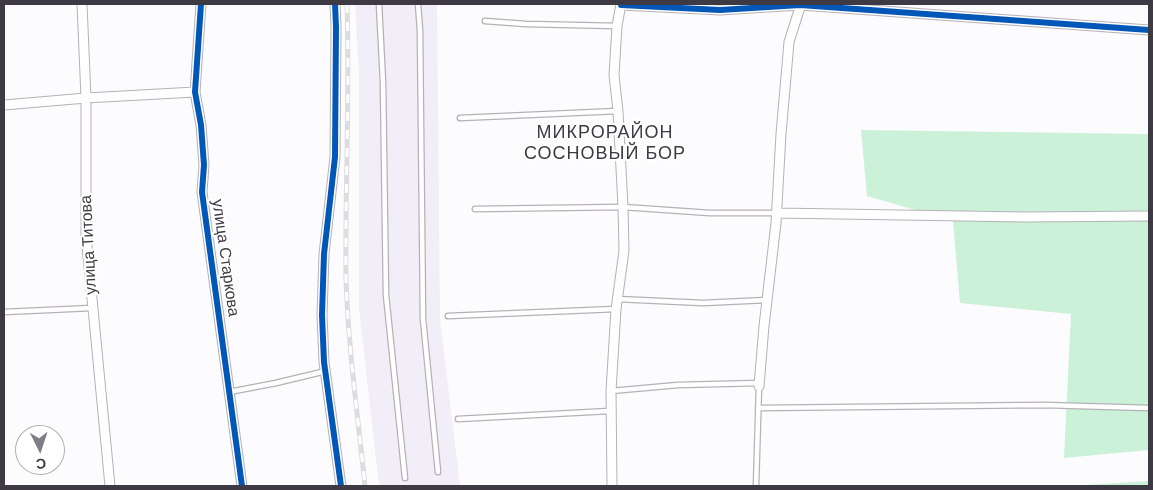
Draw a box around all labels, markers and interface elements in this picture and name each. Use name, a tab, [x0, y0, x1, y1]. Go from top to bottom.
district label: МИКРОРАЙОН СОСНОВЫЙ БОР	[522, 122, 688, 164]
street label: улица Титова	[77, 195, 101, 295]
street label: улица Старкова	[207, 198, 243, 318]
north arrow	[15, 425, 65, 475]
text: С	[35, 456, 47, 472]

